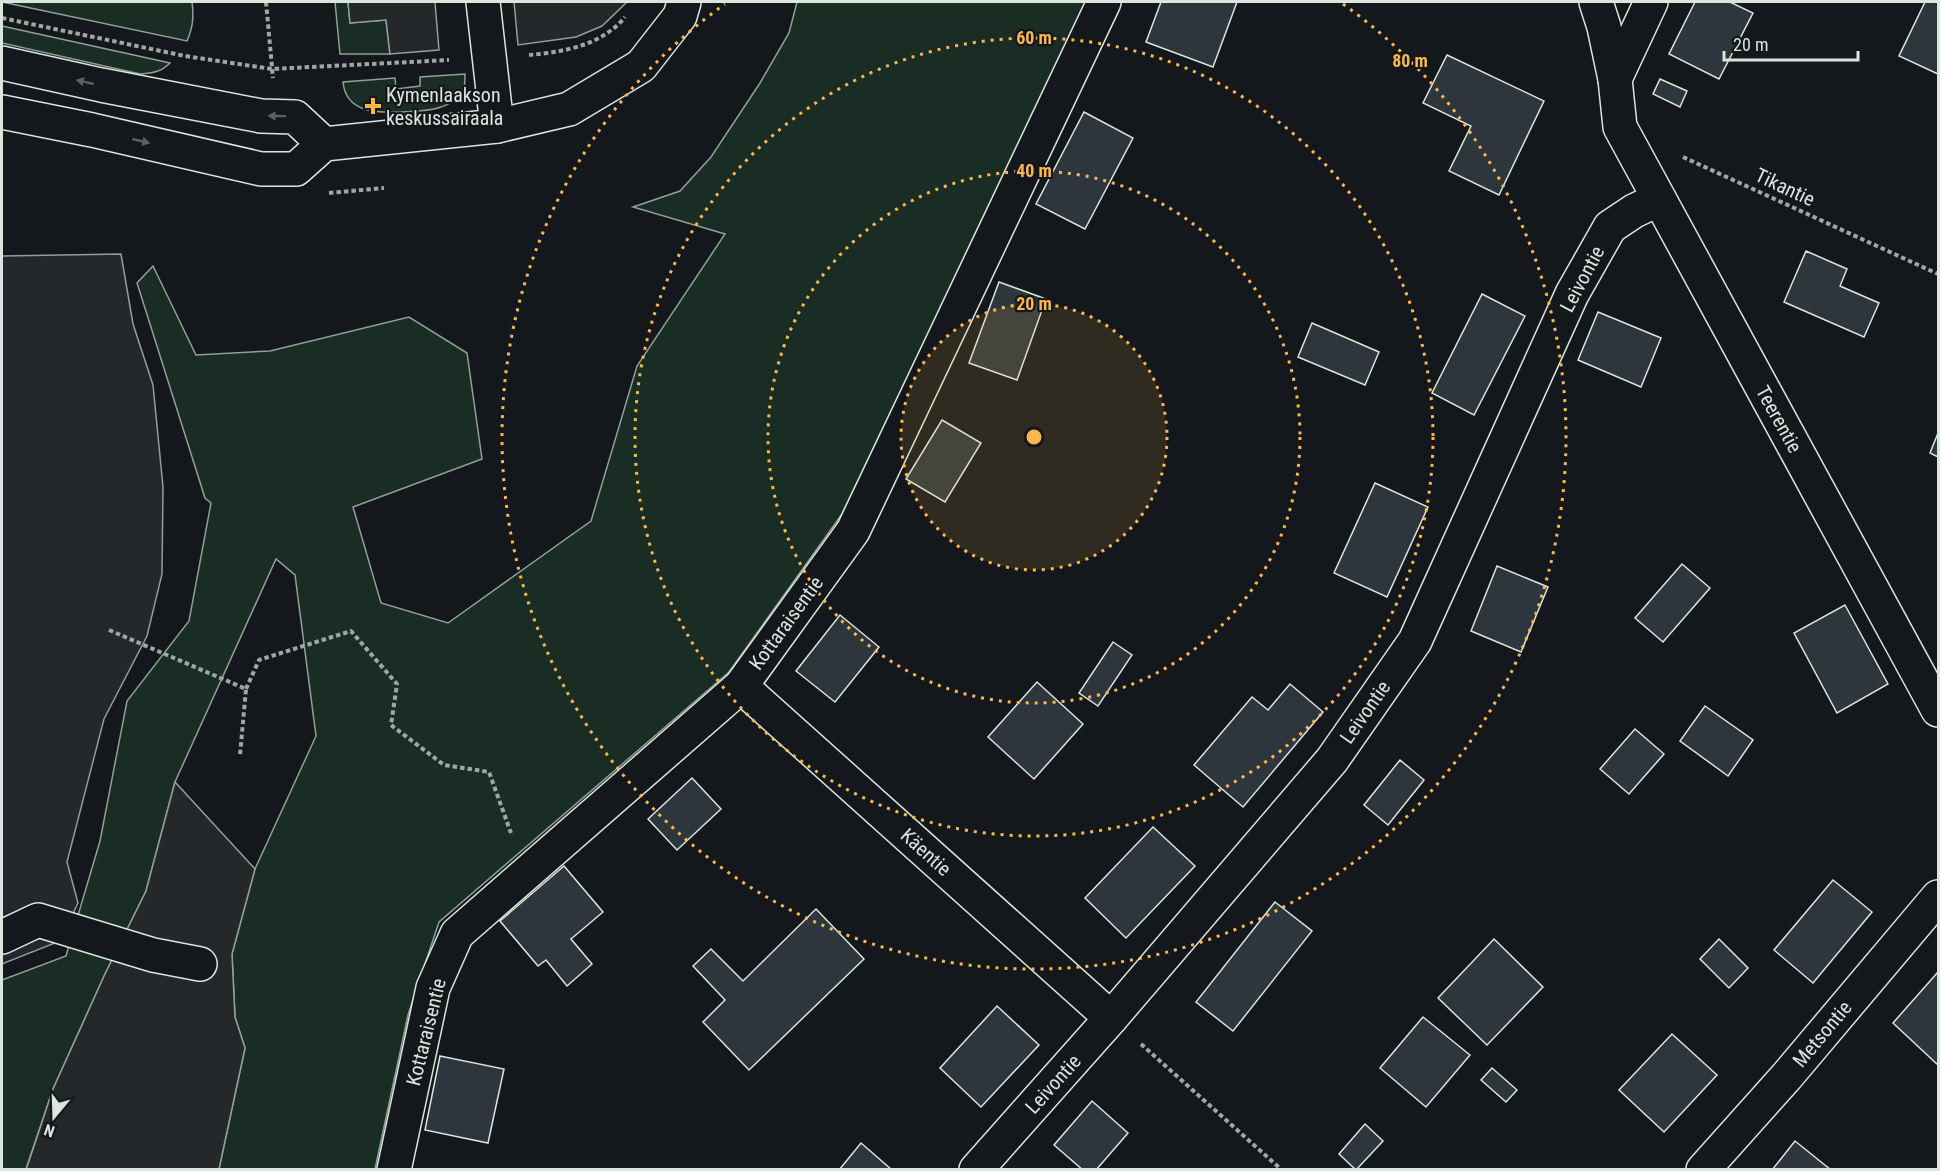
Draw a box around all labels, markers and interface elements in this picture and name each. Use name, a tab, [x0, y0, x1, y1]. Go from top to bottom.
scale bar	[1724, 24, 1858, 62]
text: 60 m	[1016, 27, 1052, 48]
text: 20 m	[1733, 34, 1768, 55]
text: 80 m	[1392, 50, 1428, 71]
one-way arrow	[76, 76, 94, 86]
place label: Kymenlaakson keskussairaala	[386, 83, 503, 130]
marker: Kymenlaakson keskussairaala	[364, 97, 382, 115]
one-way arrow	[267, 111, 286, 121]
one-way arrow	[132, 137, 150, 147]
text: 40 m	[1016, 160, 1052, 181]
street label: Tikantie	[1751, 163, 1819, 211]
street label: Leivontie	[1555, 242, 1609, 316]
text: 20 m	[1016, 293, 1052, 314]
street label: Teerentie	[1751, 381, 1807, 457]
centre of rings	[1024, 427, 1044, 447]
street label: Kottaraisentie	[744, 571, 828, 675]
street label: Leivontie	[1335, 676, 1395, 748]
street label: Käentie	[896, 823, 956, 881]
street label: Kottaraisentie	[401, 976, 451, 1088]
street label: Metsontie	[1787, 996, 1857, 1072]
street label: Leivontie	[1020, 1049, 1086, 1119]
north arrow	[24, 1087, 84, 1147]
text: N	[42, 1120, 57, 1141]

